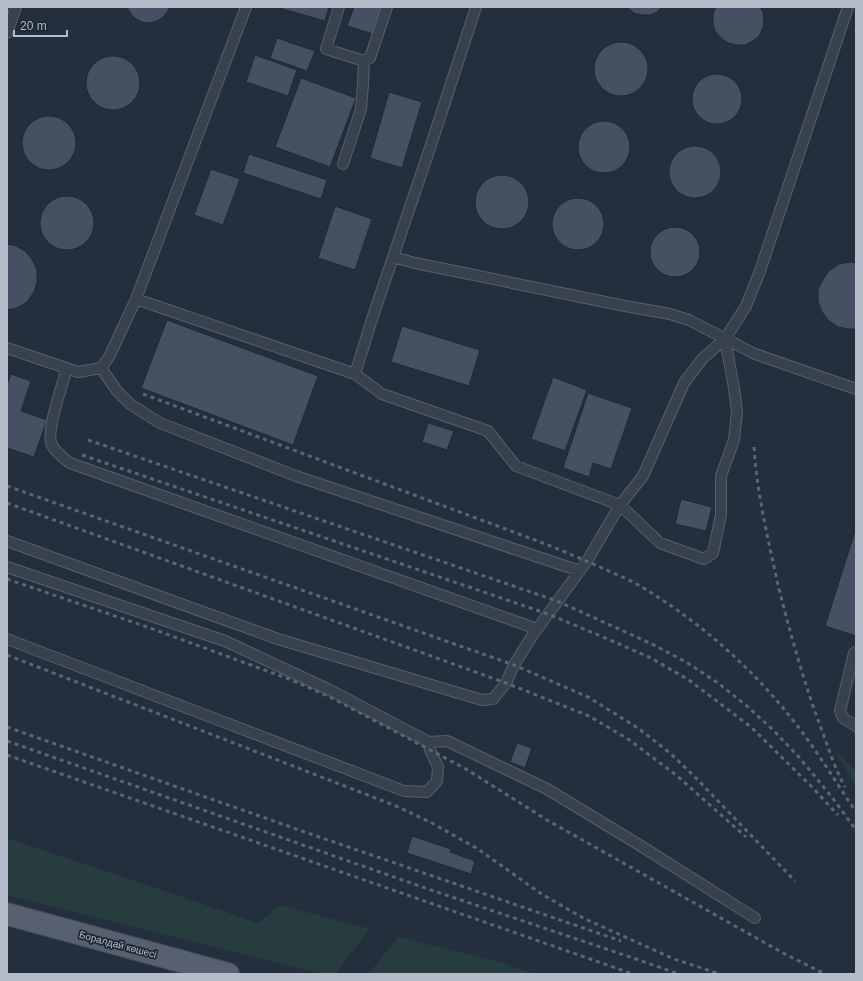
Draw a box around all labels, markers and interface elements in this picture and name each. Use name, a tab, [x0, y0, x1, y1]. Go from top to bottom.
scale bar	[14, 12, 67, 38]
text: 20 m	[20, 19, 47, 33]
street label: Боралдай көшесі	[78, 929, 158, 960]

